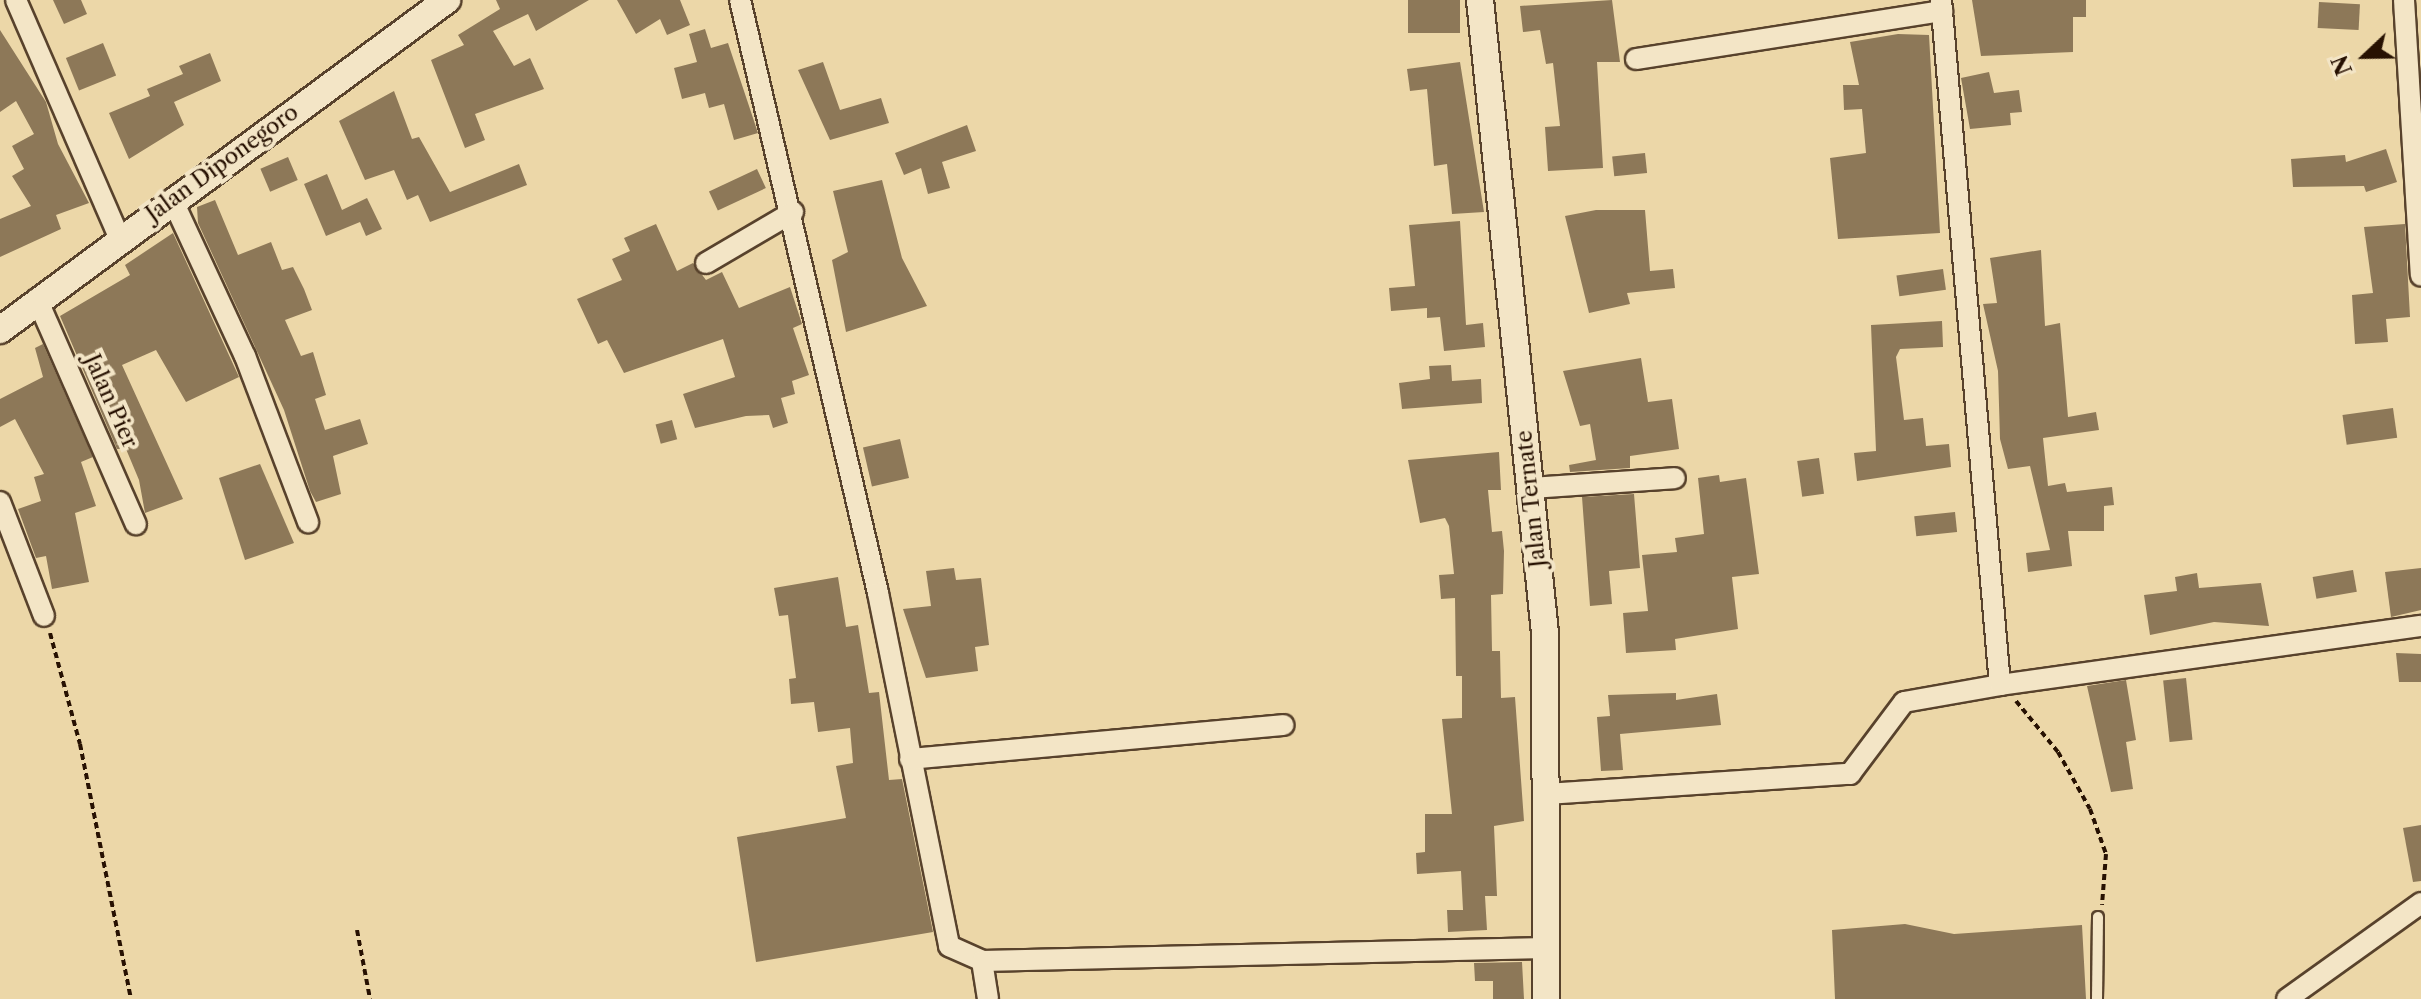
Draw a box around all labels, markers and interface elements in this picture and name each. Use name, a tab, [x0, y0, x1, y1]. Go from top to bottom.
north arrow	[2325, 16, 2405, 96]
text: N	[2326, 51, 2358, 79]
street label: Jalan Diponegoro	[141, 99, 303, 227]
street label: Jalan Pier	[79, 350, 143, 452]
street label: Jalan Ternate	[1511, 429, 1551, 569]

